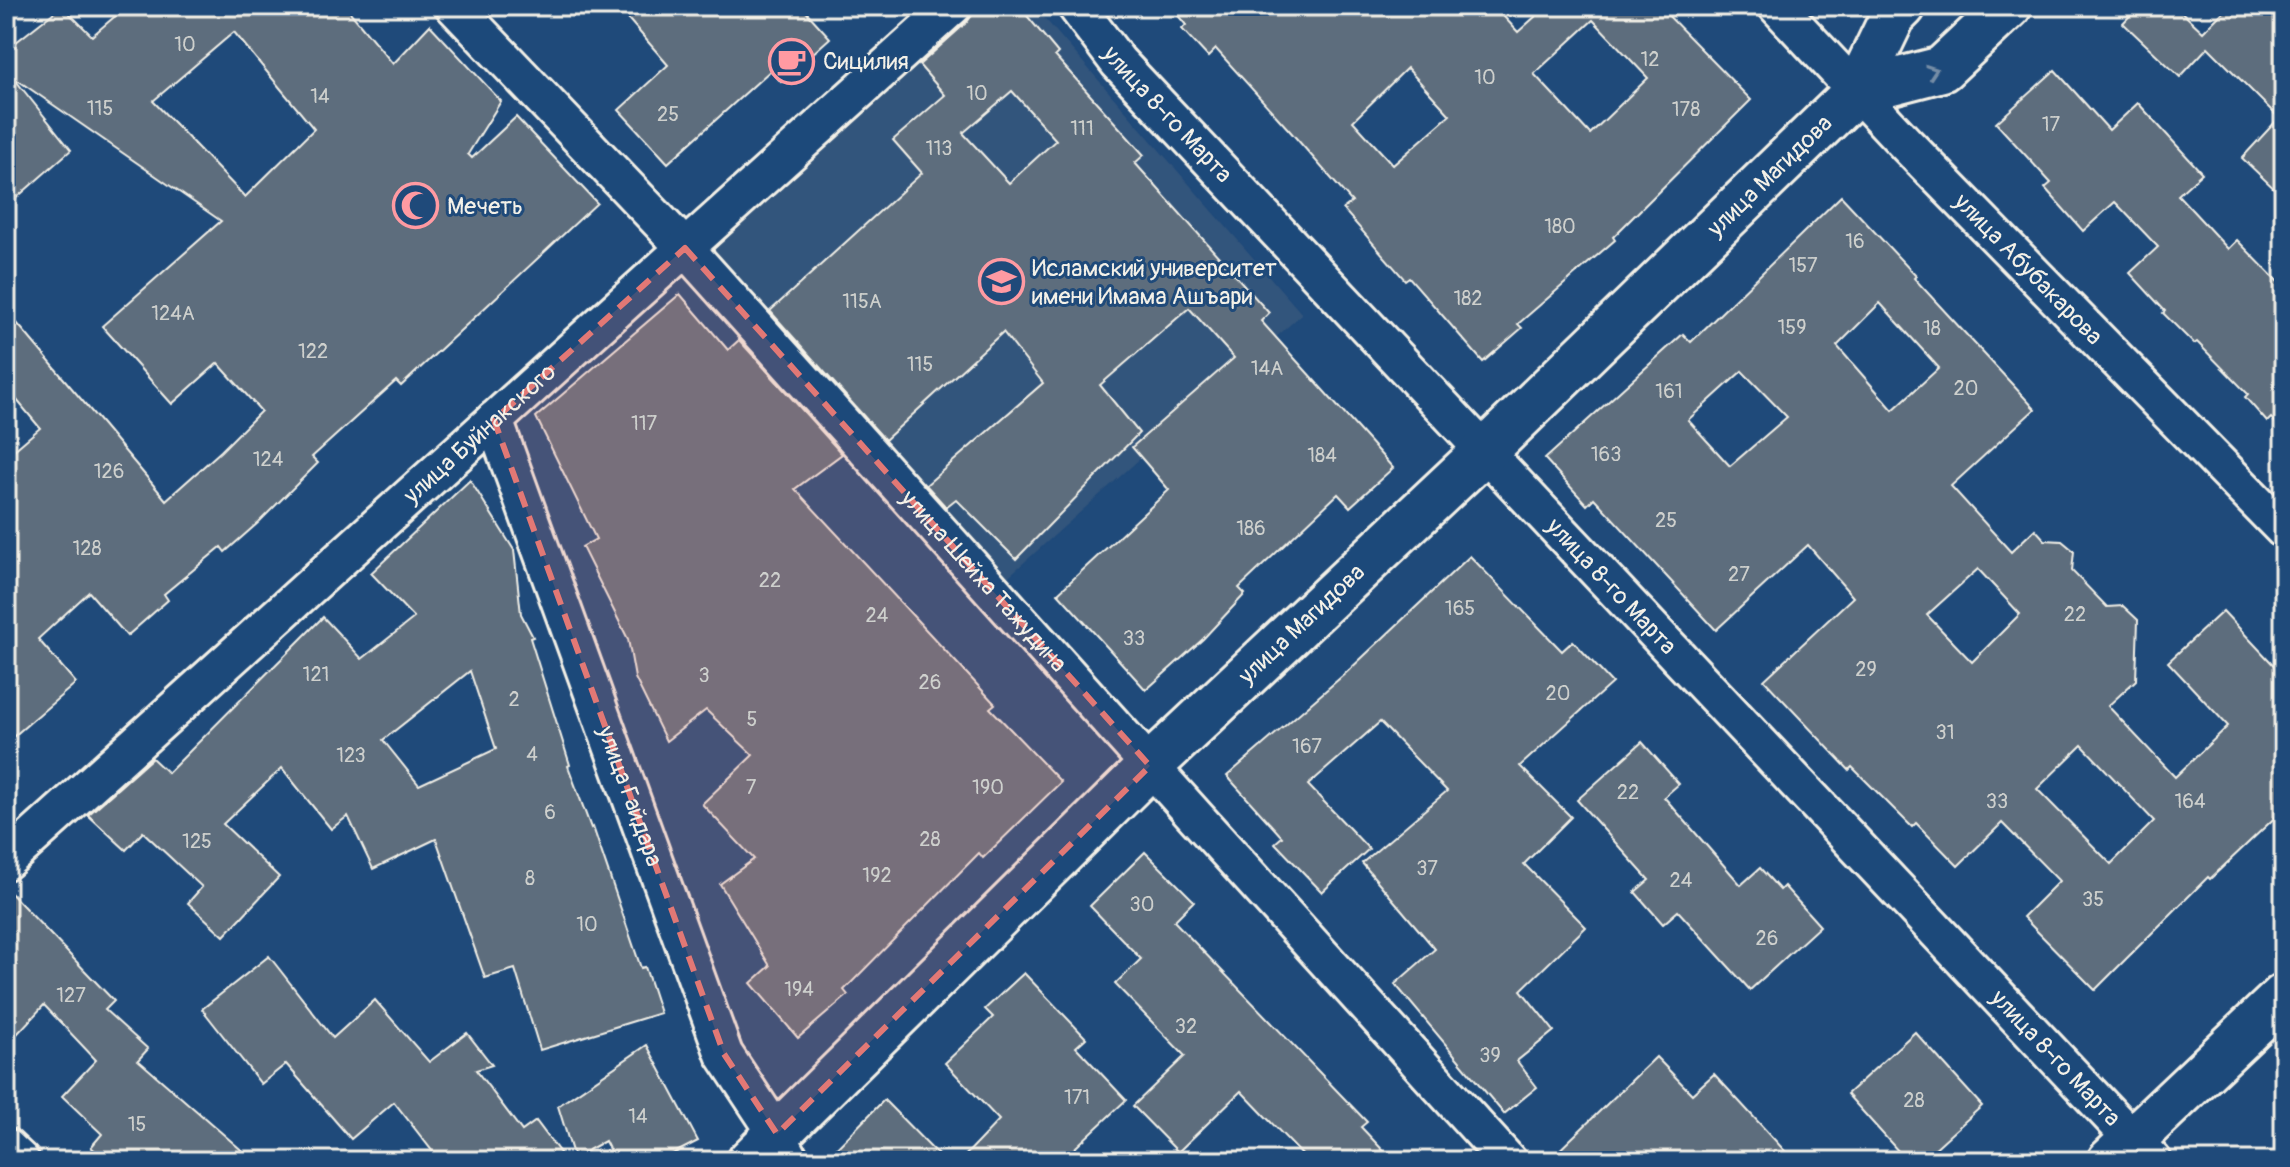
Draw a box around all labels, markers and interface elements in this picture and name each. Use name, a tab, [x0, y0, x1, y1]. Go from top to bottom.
house number: 10	[174, 32, 196, 57]
cafe icon: Сицилия	[768, 37, 816, 85]
street label: улица 8-го Марта	[1096, 39, 1238, 189]
place label: Сицилия	[823, 47, 909, 76]
house number: 12	[1641, 47, 1660, 72]
one-way arrow	[1924, 64, 1938, 80]
house number: 10	[1474, 65, 1496, 90]
house number: 10	[966, 81, 988, 106]
house number: 14	[310, 84, 330, 109]
house number: 115	[87, 96, 113, 121]
house number: 178	[1672, 97, 1700, 122]
house number: 25	[657, 102, 679, 127]
street label: улица Магидова	[1700, 109, 1838, 243]
house number: 17	[2042, 112, 2061, 137]
house number: 111	[1070, 116, 1094, 141]
house number: 113	[926, 136, 952, 161]
mosque icon: Мечеть	[392, 182, 440, 230]
street label: улица Абубакарова	[1947, 187, 2109, 351]
place label: Мечеть	[447, 192, 523, 221]
house number: 180	[1544, 214, 1576, 239]
house number: 16	[1845, 229, 1865, 254]
house number: 157	[1788, 253, 1818, 278]
place label: Исламский университет имени Имама Ашъари	[1032, 254, 1277, 311]
school or university icon: Исламский университет имени Имама Ашъари	[977, 258, 1025, 306]
house number: 182	[1453, 286, 1483, 311]
house number: 115А	[842, 289, 882, 314]
house number: 124А	[151, 301, 195, 326]
house number: 159	[1778, 315, 1806, 340]
house number: 18	[1923, 316, 1941, 341]
house number: 122	[298, 339, 328, 364]
house number: 115	[907, 352, 933, 377]
house number: 14А	[1251, 356, 1283, 381]
street label: улица Буйнакского	[397, 357, 562, 510]
house number: 20	[1954, 376, 1978, 401]
house number: 161	[1655, 379, 1683, 404]
house number: 117	[631, 411, 658, 436]
house number: 163	[1591, 442, 1621, 467]
house number: 184	[1307, 443, 1337, 468]
house number: 124	[253, 447, 284, 472]
house number: 126	[94, 459, 124, 484]
street label: улица Шейха Тажудина	[894, 483, 1073, 678]
house number: 25	[1655, 508, 1677, 533]
street label: улица 8-го Марта	[1540, 511, 1683, 660]
house number: 186	[1236, 516, 1266, 541]
house number: 128	[72, 536, 102, 561]
street label: улица Магидова	[1232, 557, 1371, 691]
house number: 27	[1728, 562, 1750, 587]
house number: 22	[759, 568, 781, 593]
house number: 165	[1445, 596, 1475, 621]
house number: 22	[2064, 602, 2086, 627]
house number: 24	[866, 603, 889, 628]
house number: 33	[1123, 626, 1145, 651]
house number: 29	[1855, 657, 1877, 682]
house number: 121	[303, 662, 329, 687]
house number: 3	[698, 663, 710, 688]
house number: 26	[919, 670, 941, 695]
house number: 20	[1546, 681, 1570, 706]
house number: 2	[508, 687, 520, 712]
house number: 5	[747, 707, 757, 732]
house number: 31	[1936, 720, 1954, 745]
street label: улица Гайдара	[591, 721, 669, 870]
house number: 167	[1292, 734, 1322, 759]
house number: 4	[526, 742, 538, 767]
house number: 123	[336, 743, 366, 768]
house number: 7	[746, 775, 757, 800]
house number: 190	[972, 775, 1004, 800]
house number: 22	[1617, 780, 1639, 805]
house number: 33	[1986, 789, 2008, 814]
house number: 164	[2174, 789, 2206, 814]
house number: 6	[544, 800, 556, 825]
house number: 28	[919, 827, 941, 852]
house number: 125	[182, 829, 212, 854]
house number: 37	[1416, 856, 1438, 881]
house number: 192	[862, 863, 892, 888]
house number: 8	[525, 866, 535, 891]
house number: 24	[1670, 868, 1693, 893]
house number: 35	[2082, 887, 2104, 912]
house number: 30	[1130, 892, 1154, 917]
house number: 10	[576, 912, 598, 937]
house number: 26	[1756, 926, 1778, 951]
house number: 194	[784, 977, 814, 1002]
house number: 127	[56, 983, 86, 1008]
street label: улица 8-го Марта	[1984, 983, 2127, 1132]
house number: 32	[1175, 1014, 1197, 1039]
house number: 39	[1479, 1043, 1501, 1068]
house number: 171	[1064, 1085, 1090, 1110]
house number: 28	[1903, 1088, 1925, 1113]
house number: 14	[628, 1104, 648, 1129]
house number: 15	[128, 1112, 146, 1137]

